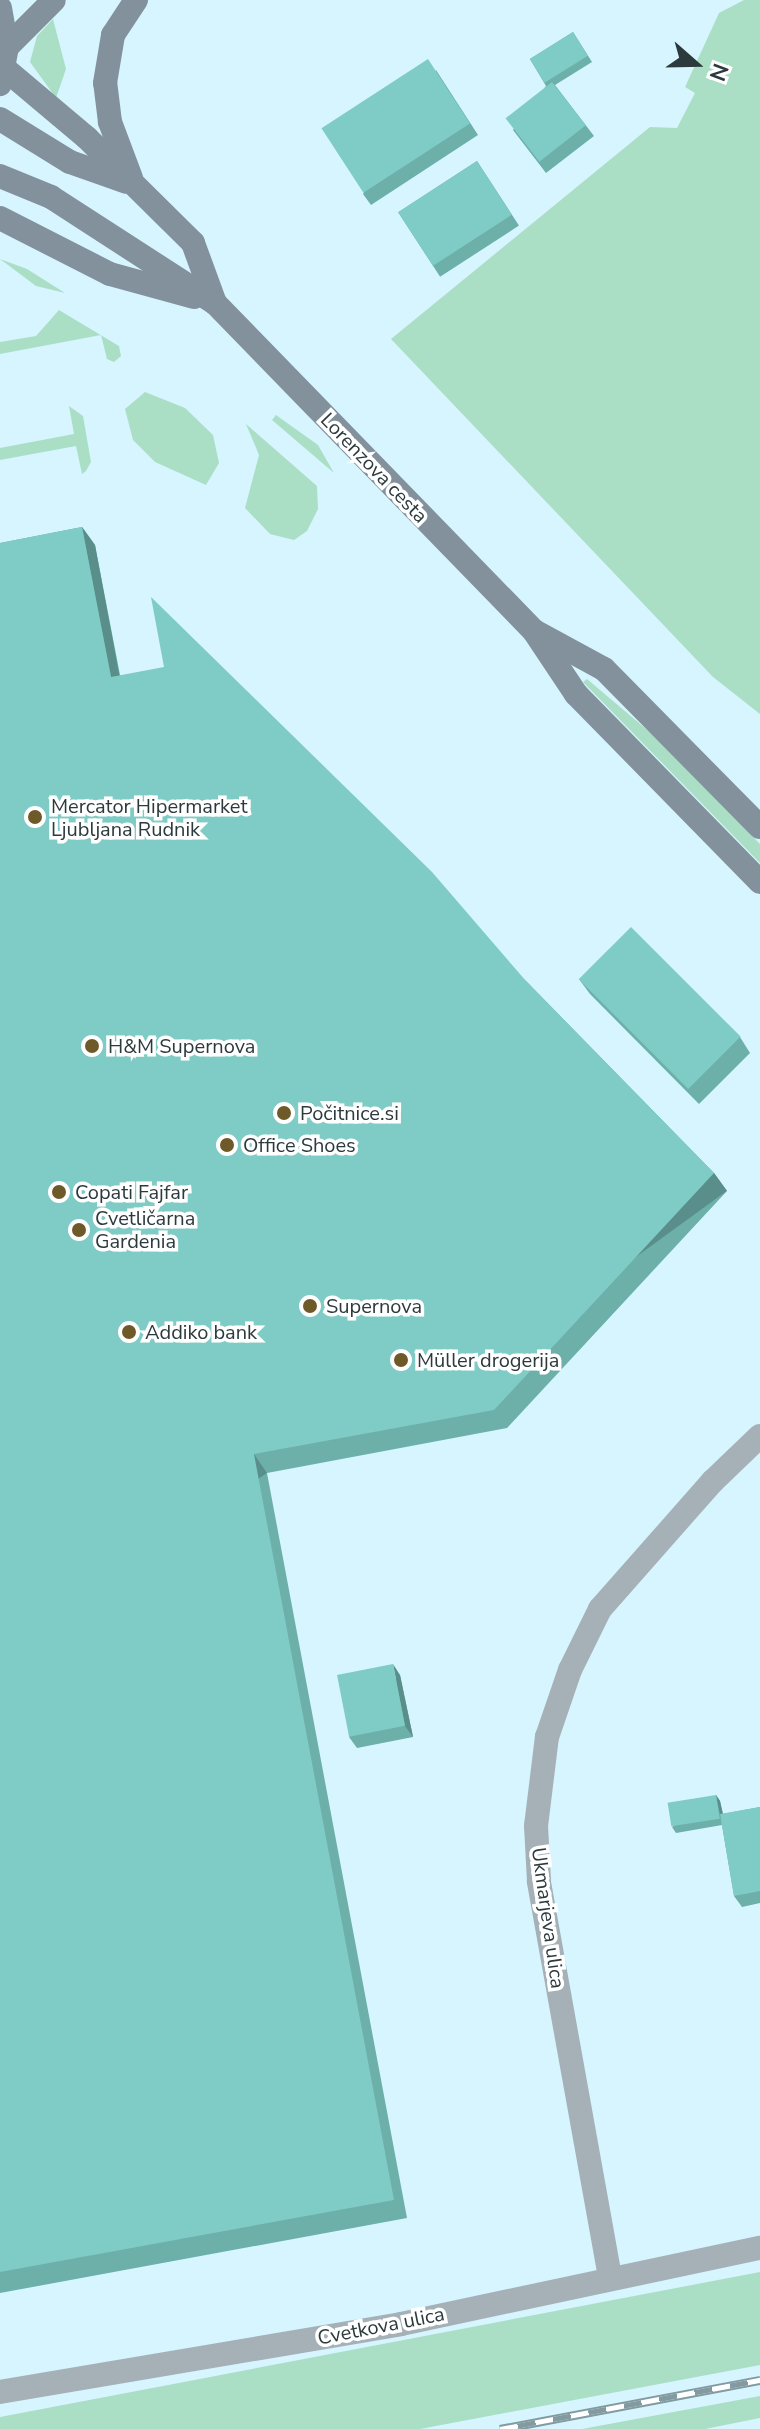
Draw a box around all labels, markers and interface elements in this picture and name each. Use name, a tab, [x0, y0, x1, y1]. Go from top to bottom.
north arrow	[656, 24, 736, 104]
text: N	[702, 59, 735, 85]
street label: Lorenzova cesta	[315, 408, 433, 528]
place label: Mercator Hipermarket Ljubljana Rudnik	[51, 794, 247, 841]
marker: Mercator Hipermarket Ljubljana Rudnik	[26, 808, 44, 826]
place label: H&M Supernova	[108, 1034, 255, 1058]
marker: H&M Supernova	[83, 1037, 101, 1055]
place label: Počitnice.si	[300, 1101, 399, 1125]
marker: Počitnice.si	[275, 1104, 293, 1122]
place label: Office Shoes	[243, 1133, 356, 1157]
marker: Office Shoes	[218, 1136, 236, 1154]
place label: Copati Fajfar	[75, 1180, 188, 1204]
marker: Copati Fajfar	[50, 1183, 68, 1201]
place label: Cvetličarna Gardenia	[95, 1206, 195, 1253]
marker: Cvetličarna Gardenia	[70, 1221, 88, 1239]
place label: Supernova	[326, 1294, 422, 1318]
marker: Supernova	[301, 1297, 319, 1315]
place label: Addiko bank	[145, 1320, 257, 1344]
marker: Addiko bank	[120, 1323, 138, 1341]
place label: Müller drogerija	[417, 1348, 559, 1372]
marker: Müller drogerija	[392, 1351, 410, 1369]
street label: Ukmarjeva ulica	[526, 1846, 570, 1990]
street label: Cvetkova ulica	[315, 2302, 447, 2350]

